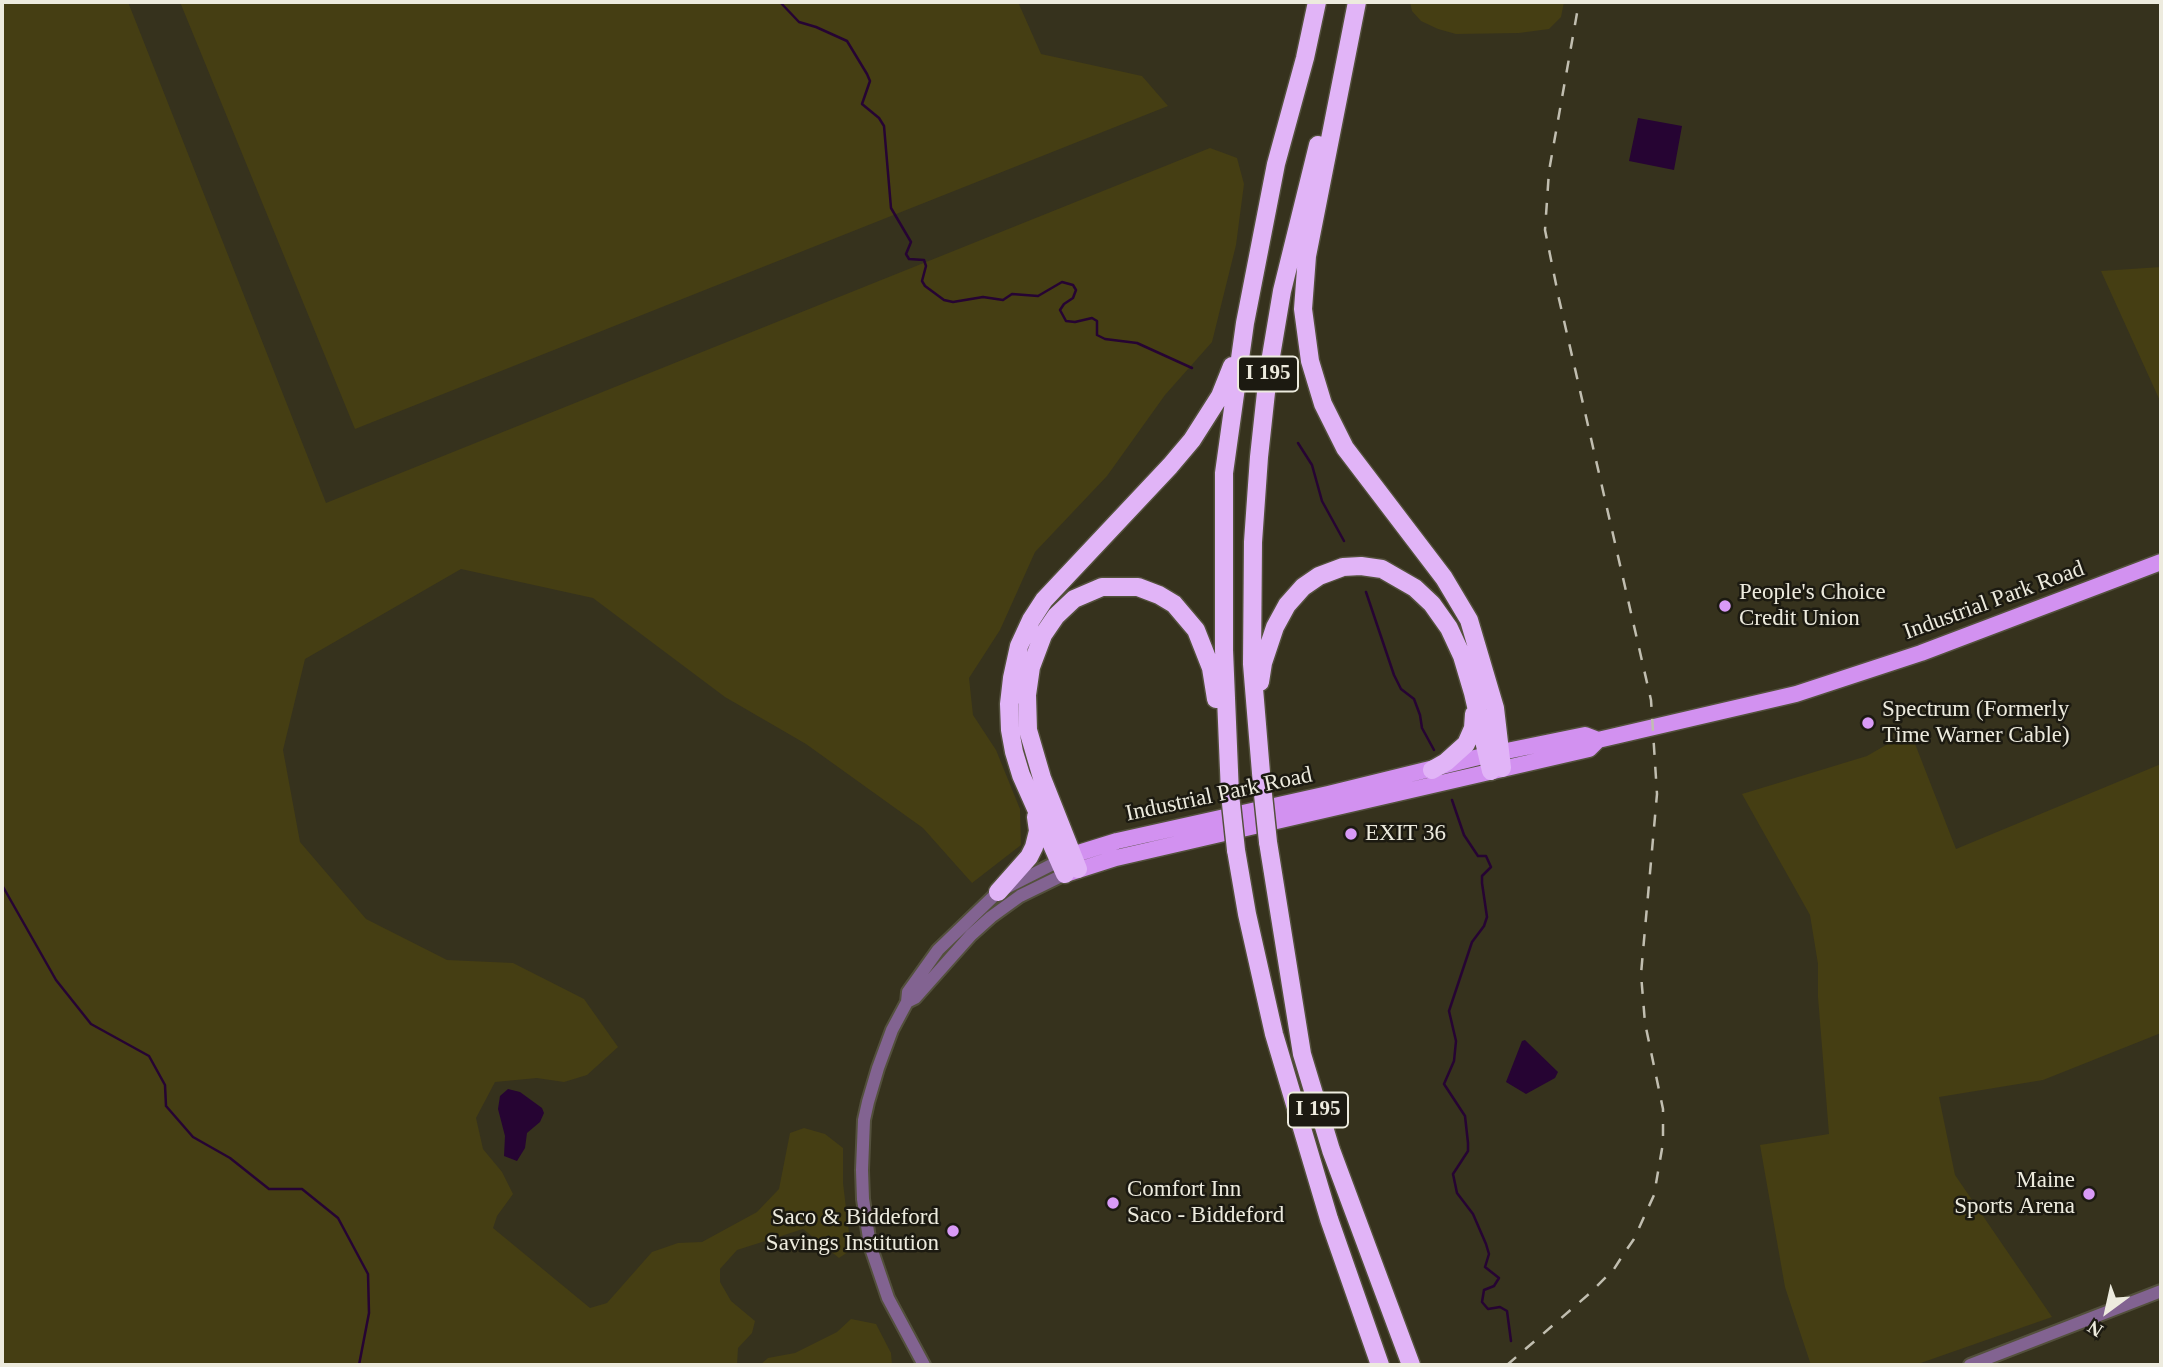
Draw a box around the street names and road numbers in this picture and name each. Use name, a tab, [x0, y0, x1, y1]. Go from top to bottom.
road number: I 195	[1238, 356, 1298, 392]
street label: Industrial Park Road	[1900, 555, 2088, 647]
street label: Industrial Park Road	[1123, 762, 1315, 828]
road number: I 195	[1288, 1092, 1348, 1128]

